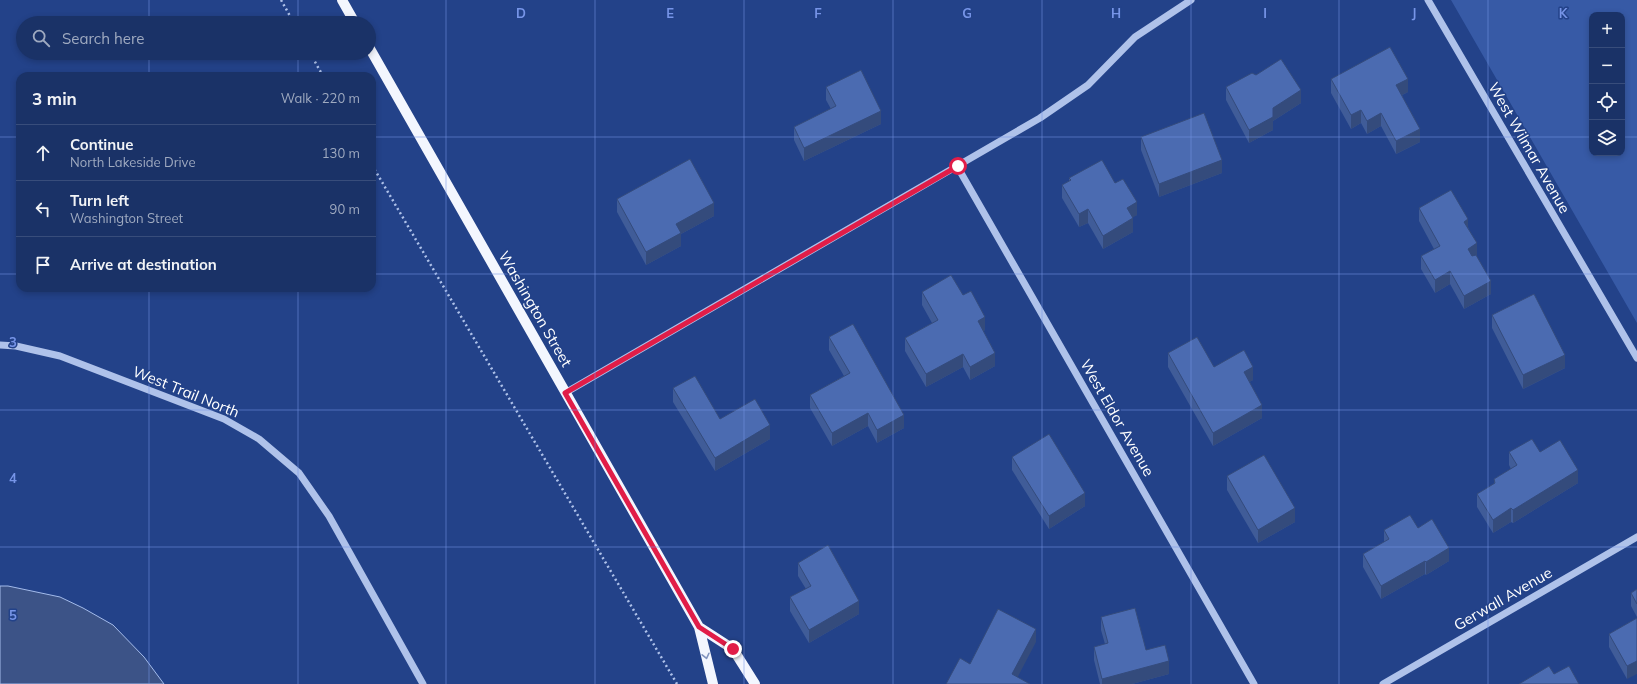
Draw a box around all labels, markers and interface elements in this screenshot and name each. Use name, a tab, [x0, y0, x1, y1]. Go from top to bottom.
text: D	[516, 5, 526, 21]
text: E	[666, 5, 674, 21]
text: F	[814, 5, 822, 21]
text: G	[962, 5, 972, 21]
text: H	[1111, 5, 1121, 21]
text: I	[1263, 5, 1267, 21]
text: J	[1412, 5, 1416, 21]
text: K	[1559, 5, 1569, 21]
map controls	[1589, 12, 1625, 156]
button: +	[1589, 12, 1625, 48]
search box	[16, 16, 376, 60]
icon: search	[30, 27, 52, 49]
text: Search here	[62, 29, 144, 48]
button: −	[1589, 48, 1625, 84]
street label: West Wilmar Avenue	[1484, 79, 1575, 217]
button: locate	[1589, 84, 1625, 120]
text: 3 min	[32, 88, 77, 109]
text: Walk · 220 m	[281, 90, 360, 106]
button: layers	[1589, 120, 1625, 156]
text: Continue	[70, 135, 133, 154]
icon: ahead	[32, 142, 54, 164]
text: 130 m	[322, 145, 360, 161]
text: North Lakeside Drive	[70, 154, 195, 170]
route start	[949, 157, 967, 175]
text: Turn left	[70, 191, 129, 210]
icon: left	[32, 198, 54, 220]
text: 90 m	[330, 201, 360, 217]
text: Washington Street	[70, 210, 183, 226]
street label: Washington Street	[495, 248, 576, 370]
icon: arrive	[32, 254, 54, 276]
text: Arrive at destination	[70, 255, 217, 274]
text: 3	[9, 334, 17, 350]
street label: West Eldor Avenue	[1076, 356, 1159, 480]
street label: West Trail North	[130, 361, 242, 422]
text: 4	[9, 470, 17, 486]
street label: Gerwall Avenue	[1450, 563, 1555, 634]
text: 5	[9, 607, 17, 623]
route end	[724, 640, 742, 658]
one-way arrow	[701, 653, 709, 659]

